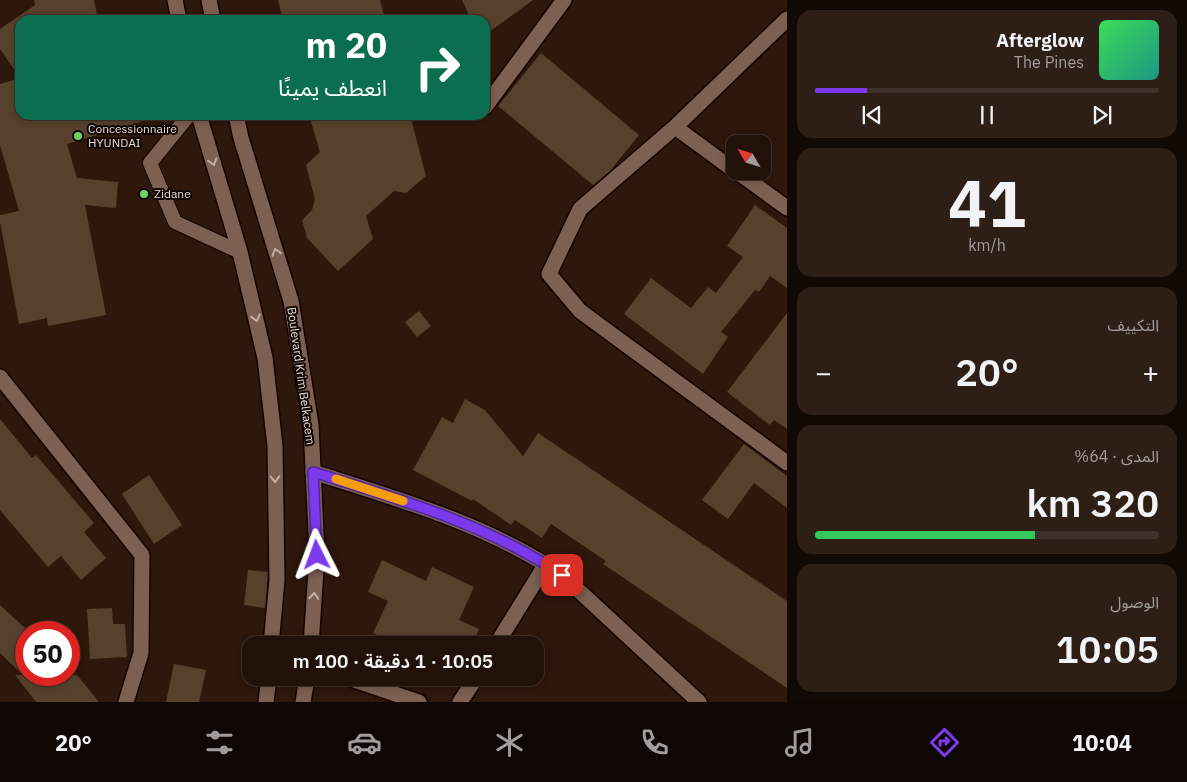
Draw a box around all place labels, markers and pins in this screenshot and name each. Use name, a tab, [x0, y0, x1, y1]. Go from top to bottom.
place label: Concessionnaire HYUNDAI	[88, 121, 177, 150]
marker: Concessionnaire HYUNDAI	[72, 130, 84, 142]
place label: Zidane	[154, 186, 191, 201]
marker: Zidane	[138, 188, 150, 200]
pin	[541, 554, 583, 596]

